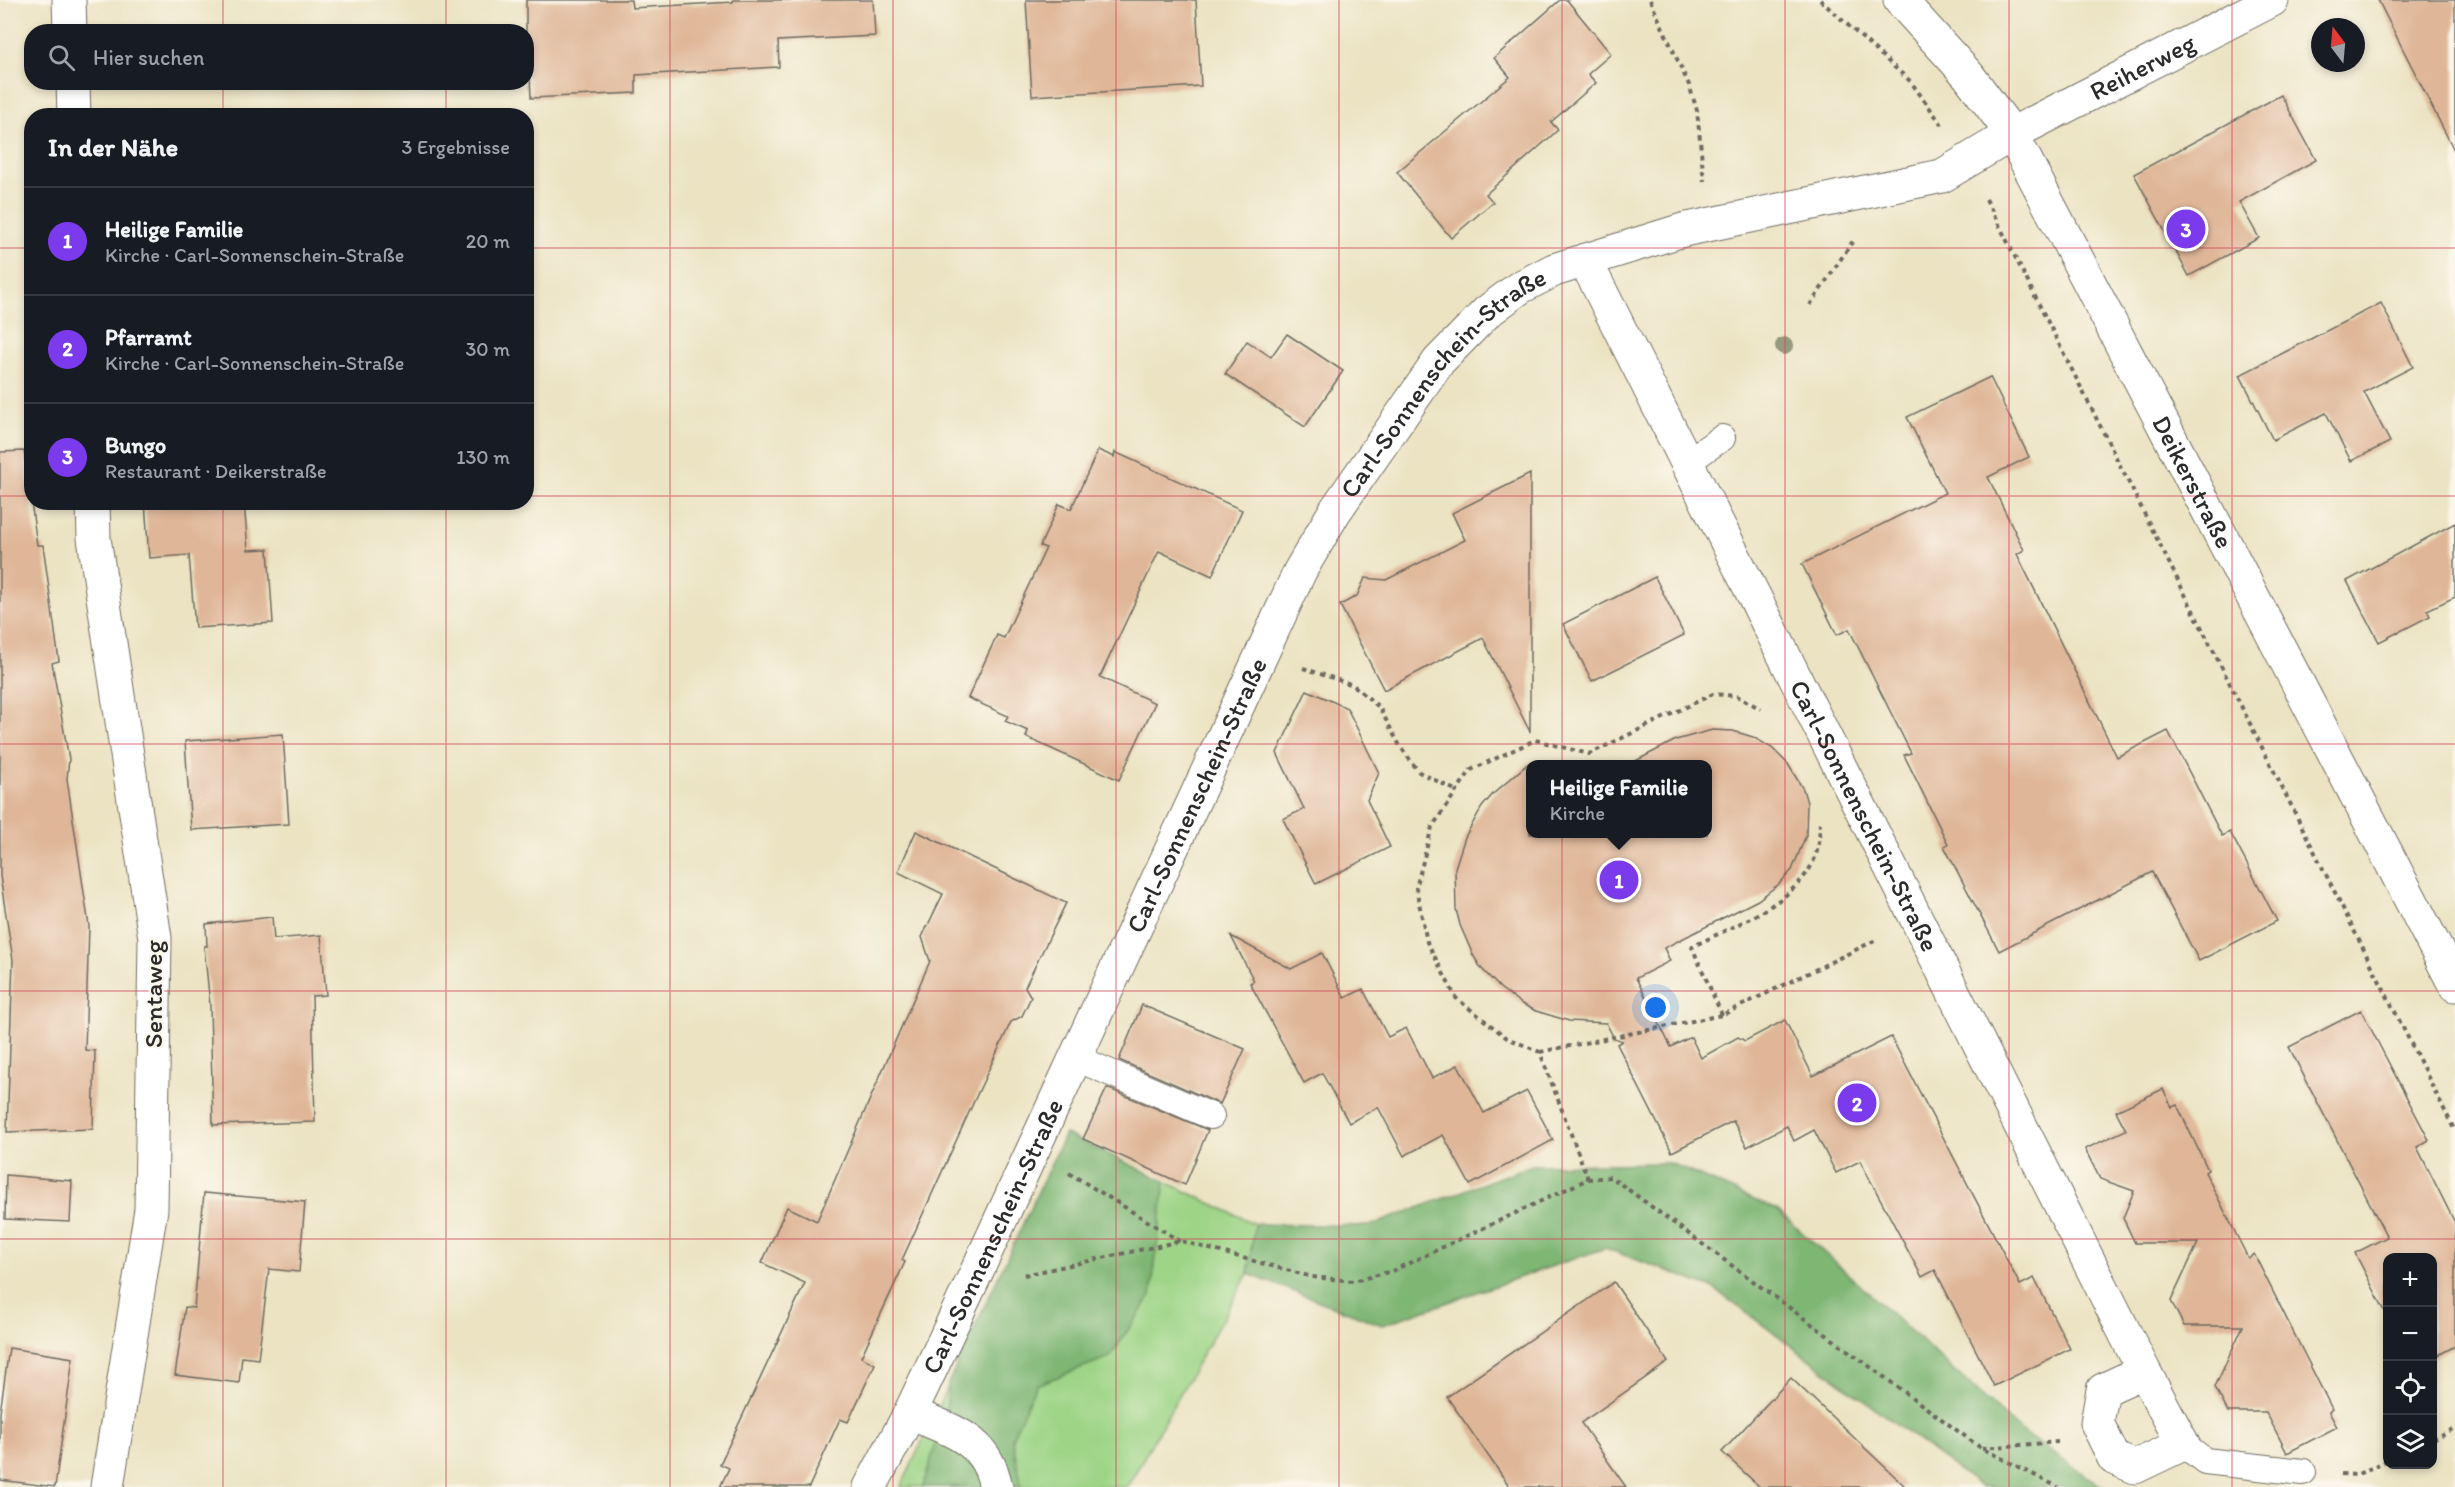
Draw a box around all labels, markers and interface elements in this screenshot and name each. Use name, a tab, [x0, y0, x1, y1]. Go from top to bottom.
north arrow	[2311, 18, 2365, 72]
search box	[24, 24, 534, 90]
street label: Reiherweg	[2084, 26, 2201, 107]
icon: search	[45, 41, 78, 74]
text: Hier suchen	[93, 44, 204, 71]
text: In der Nähe	[48, 131, 178, 163]
text: 3 Ergebnisse	[402, 135, 510, 159]
pin: 3	[2166, 206, 2206, 252]
text: Heilige Familie	[105, 216, 243, 243]
text: 1	[63, 229, 72, 253]
text: 20 m	[466, 229, 510, 253]
text: Kirche · Carl-Sonnenschein-Straße	[105, 243, 404, 267]
street label: Carl-Sonnenschein-Straße	[1333, 261, 1551, 504]
text: Pfarramt	[105, 324, 191, 351]
text: 2	[62, 337, 73, 361]
text: 30 m	[465, 337, 510, 361]
text: Kirche · Carl-Sonnenschein-Straße	[105, 351, 404, 375]
street label: Deikerstraße	[2145, 410, 2241, 554]
text: Bungo	[105, 432, 166, 459]
text: 3	[62, 445, 73, 469]
text: 130 m	[456, 445, 510, 469]
text: Restaurant · Deikerstraße	[105, 459, 326, 483]
street label: Carl-Sonnenschein-Straße	[1119, 653, 1274, 938]
street label: Carl-Sonnenschein-Straße	[1783, 675, 1946, 957]
popup	[1526, 760, 1712, 838]
text: Heilige Familie	[1550, 774, 1688, 801]
text: Kirche	[1550, 801, 1605, 825]
pin: 1	[1600, 858, 1638, 902]
street label: Sentaweg	[137, 939, 169, 1048]
your location	[1641, 993, 1670, 1022]
pin: 2	[1838, 1080, 1876, 1126]
street label: Carl-Sonnenschein-Straße	[915, 1094, 1070, 1379]
map controls	[2383, 1253, 2437, 1469]
button: +	[2383, 1253, 2437, 1307]
button: −	[2383, 1307, 2437, 1361]
button: locate	[2383, 1361, 2437, 1415]
button: layers	[2383, 1415, 2437, 1469]

